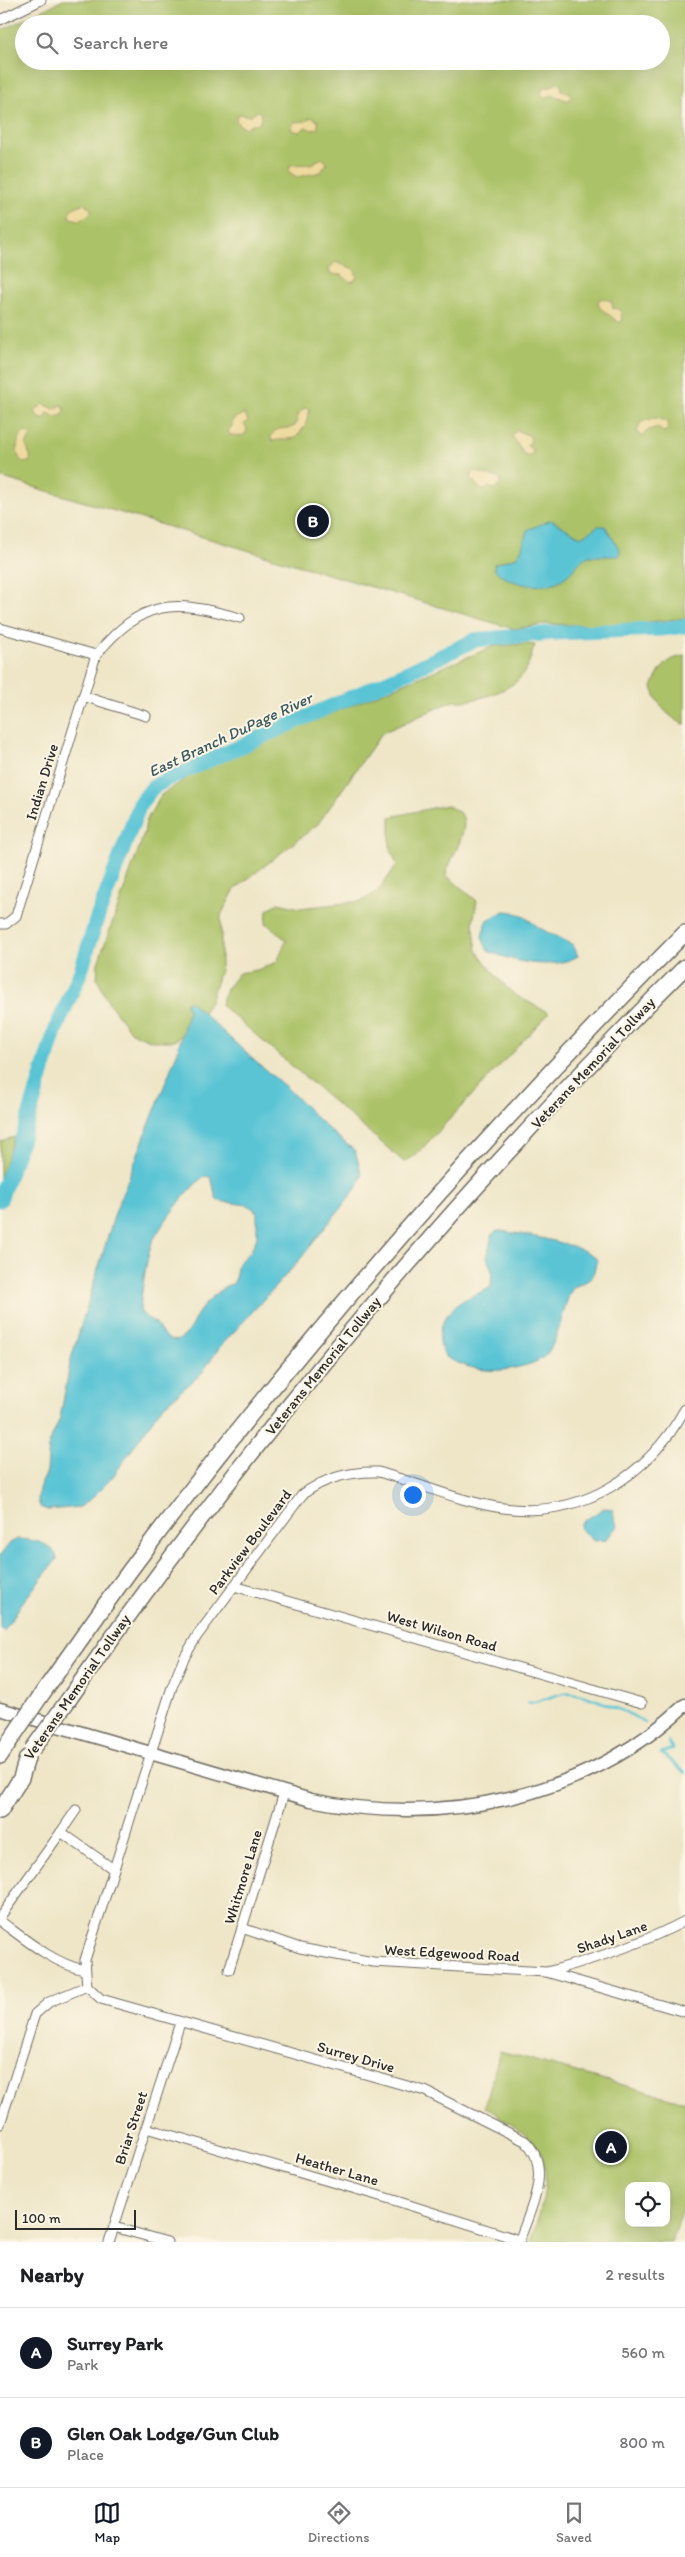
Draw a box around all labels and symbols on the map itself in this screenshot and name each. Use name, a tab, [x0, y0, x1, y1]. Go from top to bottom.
pin: B	[297, 502, 329, 540]
water label: East Branch DuPage River	[145, 687, 317, 781]
street label: Indian Drive	[22, 742, 62, 822]
street label: Veterans Memorial Tollway	[527, 993, 659, 1133]
street label: Veterans Memorial Tollway	[261, 1293, 385, 1439]
your location	[400, 1482, 426, 1508]
street label: Parkview Boulevard	[205, 1486, 295, 1598]
street label: West Wilson Road	[385, 1607, 499, 1655]
street label: Veterans Memorial Tollway	[20, 1611, 134, 1763]
street label: Whitmore Lane	[220, 1828, 266, 1926]
street label: Shady Lane	[574, 1917, 650, 1957]
street label: West Edgewood Road	[384, 1940, 521, 1966]
street label: Surrey Drive	[315, 2037, 397, 2077]
street label: Briar Street	[111, 2089, 151, 2167]
pin: A	[595, 2128, 627, 2166]
street label: Heather Lane	[293, 2149, 381, 2189]
scale bar	[15, 2207, 136, 2230]

